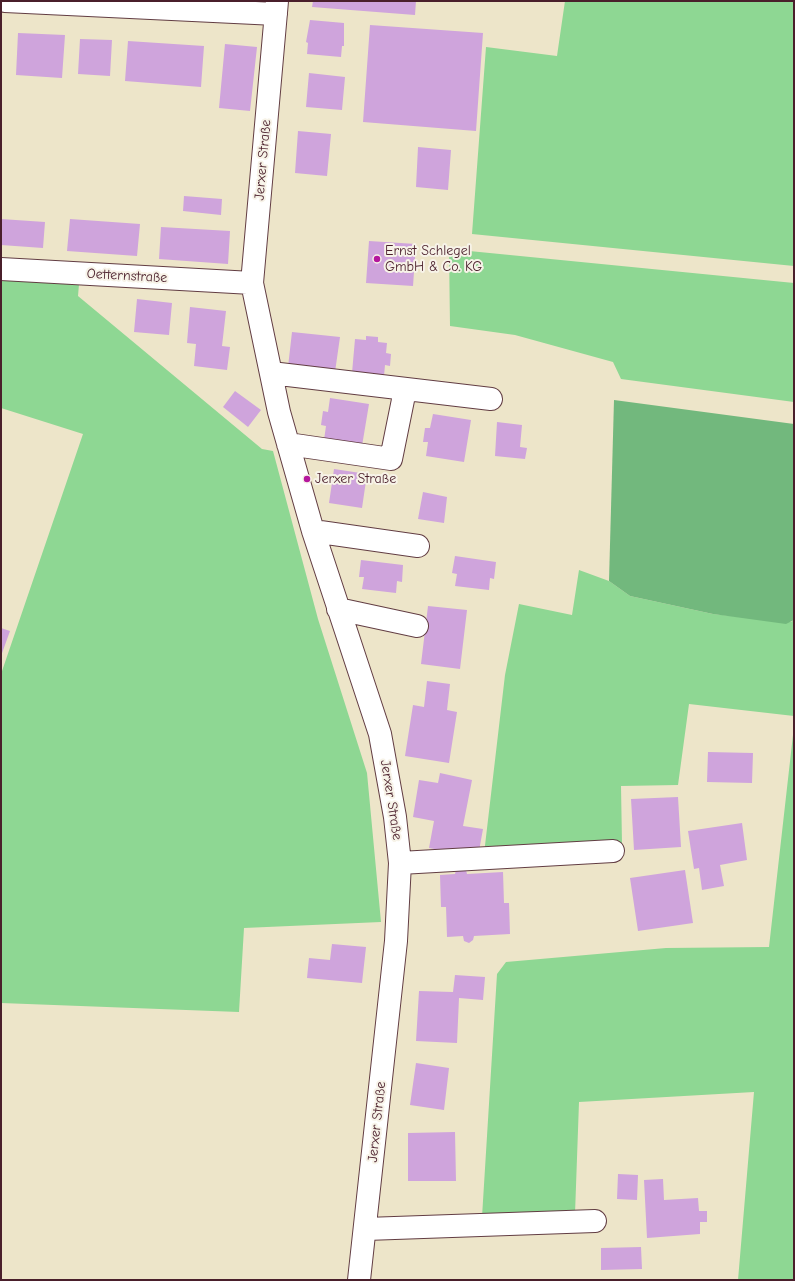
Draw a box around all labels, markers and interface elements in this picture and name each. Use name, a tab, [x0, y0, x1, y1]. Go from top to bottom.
street label: Jerxer Straße	[251, 119, 275, 201]
place label: Ernst Schlegel GmbH & Co. KG	[385, 243, 482, 276]
marker: Ernst Schlegel GmbH & Co. KG	[372, 254, 382, 264]
street label: Oetternstraße	[86, 266, 168, 286]
place label: Jerxer Straße	[315, 471, 396, 487]
marker: Jerxer Straße	[302, 474, 312, 484]
street label: Jerxer Straße	[376, 759, 406, 841]
street label: Jerxer Straße	[364, 1081, 390, 1163]

